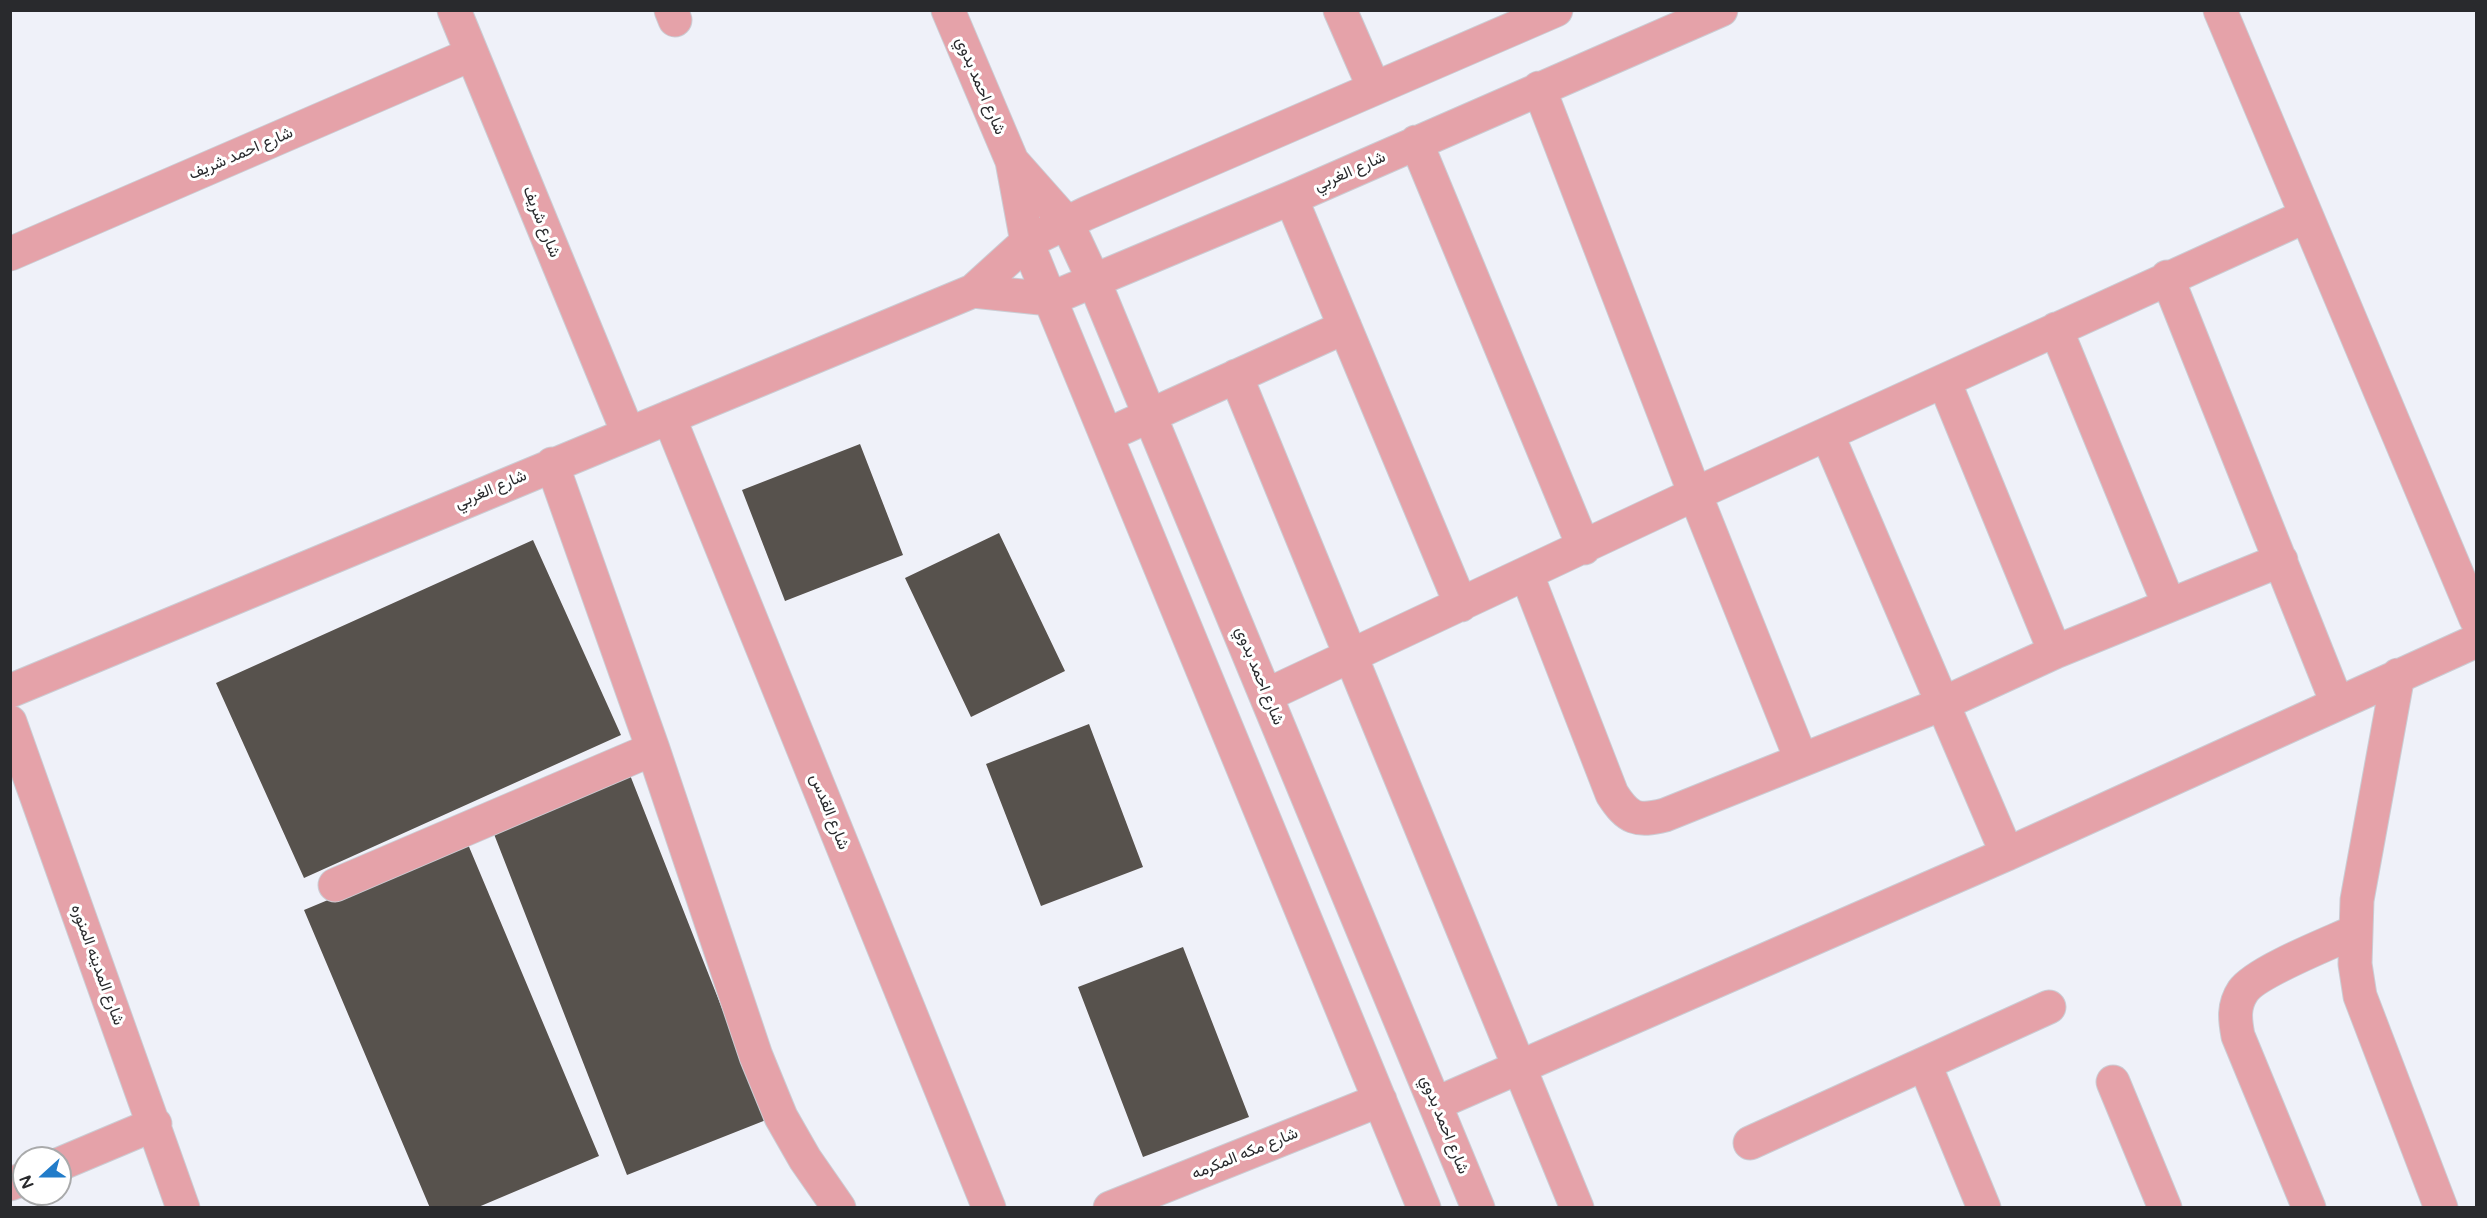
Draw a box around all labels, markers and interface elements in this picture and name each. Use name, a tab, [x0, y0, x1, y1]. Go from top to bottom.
street label: شارع احمد بدوي	[951, 34, 1009, 138]
street label: شارع احمد شريف	[186, 123, 296, 185]
street label: شارع الغربي	[1311, 148, 1389, 196]
street label: شارع شريف	[518, 184, 564, 260]
street label: شارع الغربي	[452, 466, 530, 514]
street label: شارع احمد بدوي	[1231, 624, 1287, 728]
street label: شارع القدس	[805, 771, 853, 853]
street label: شارع المدينه المنوره	[66, 902, 128, 1028]
street label: شارع احمد بدوي	[1416, 1073, 1472, 1177]
street label: شارع مكه المكرمه	[1189, 1124, 1301, 1184]
north arrow	[12, 1146, 72, 1206]
text: N	[15, 1172, 39, 1191]

